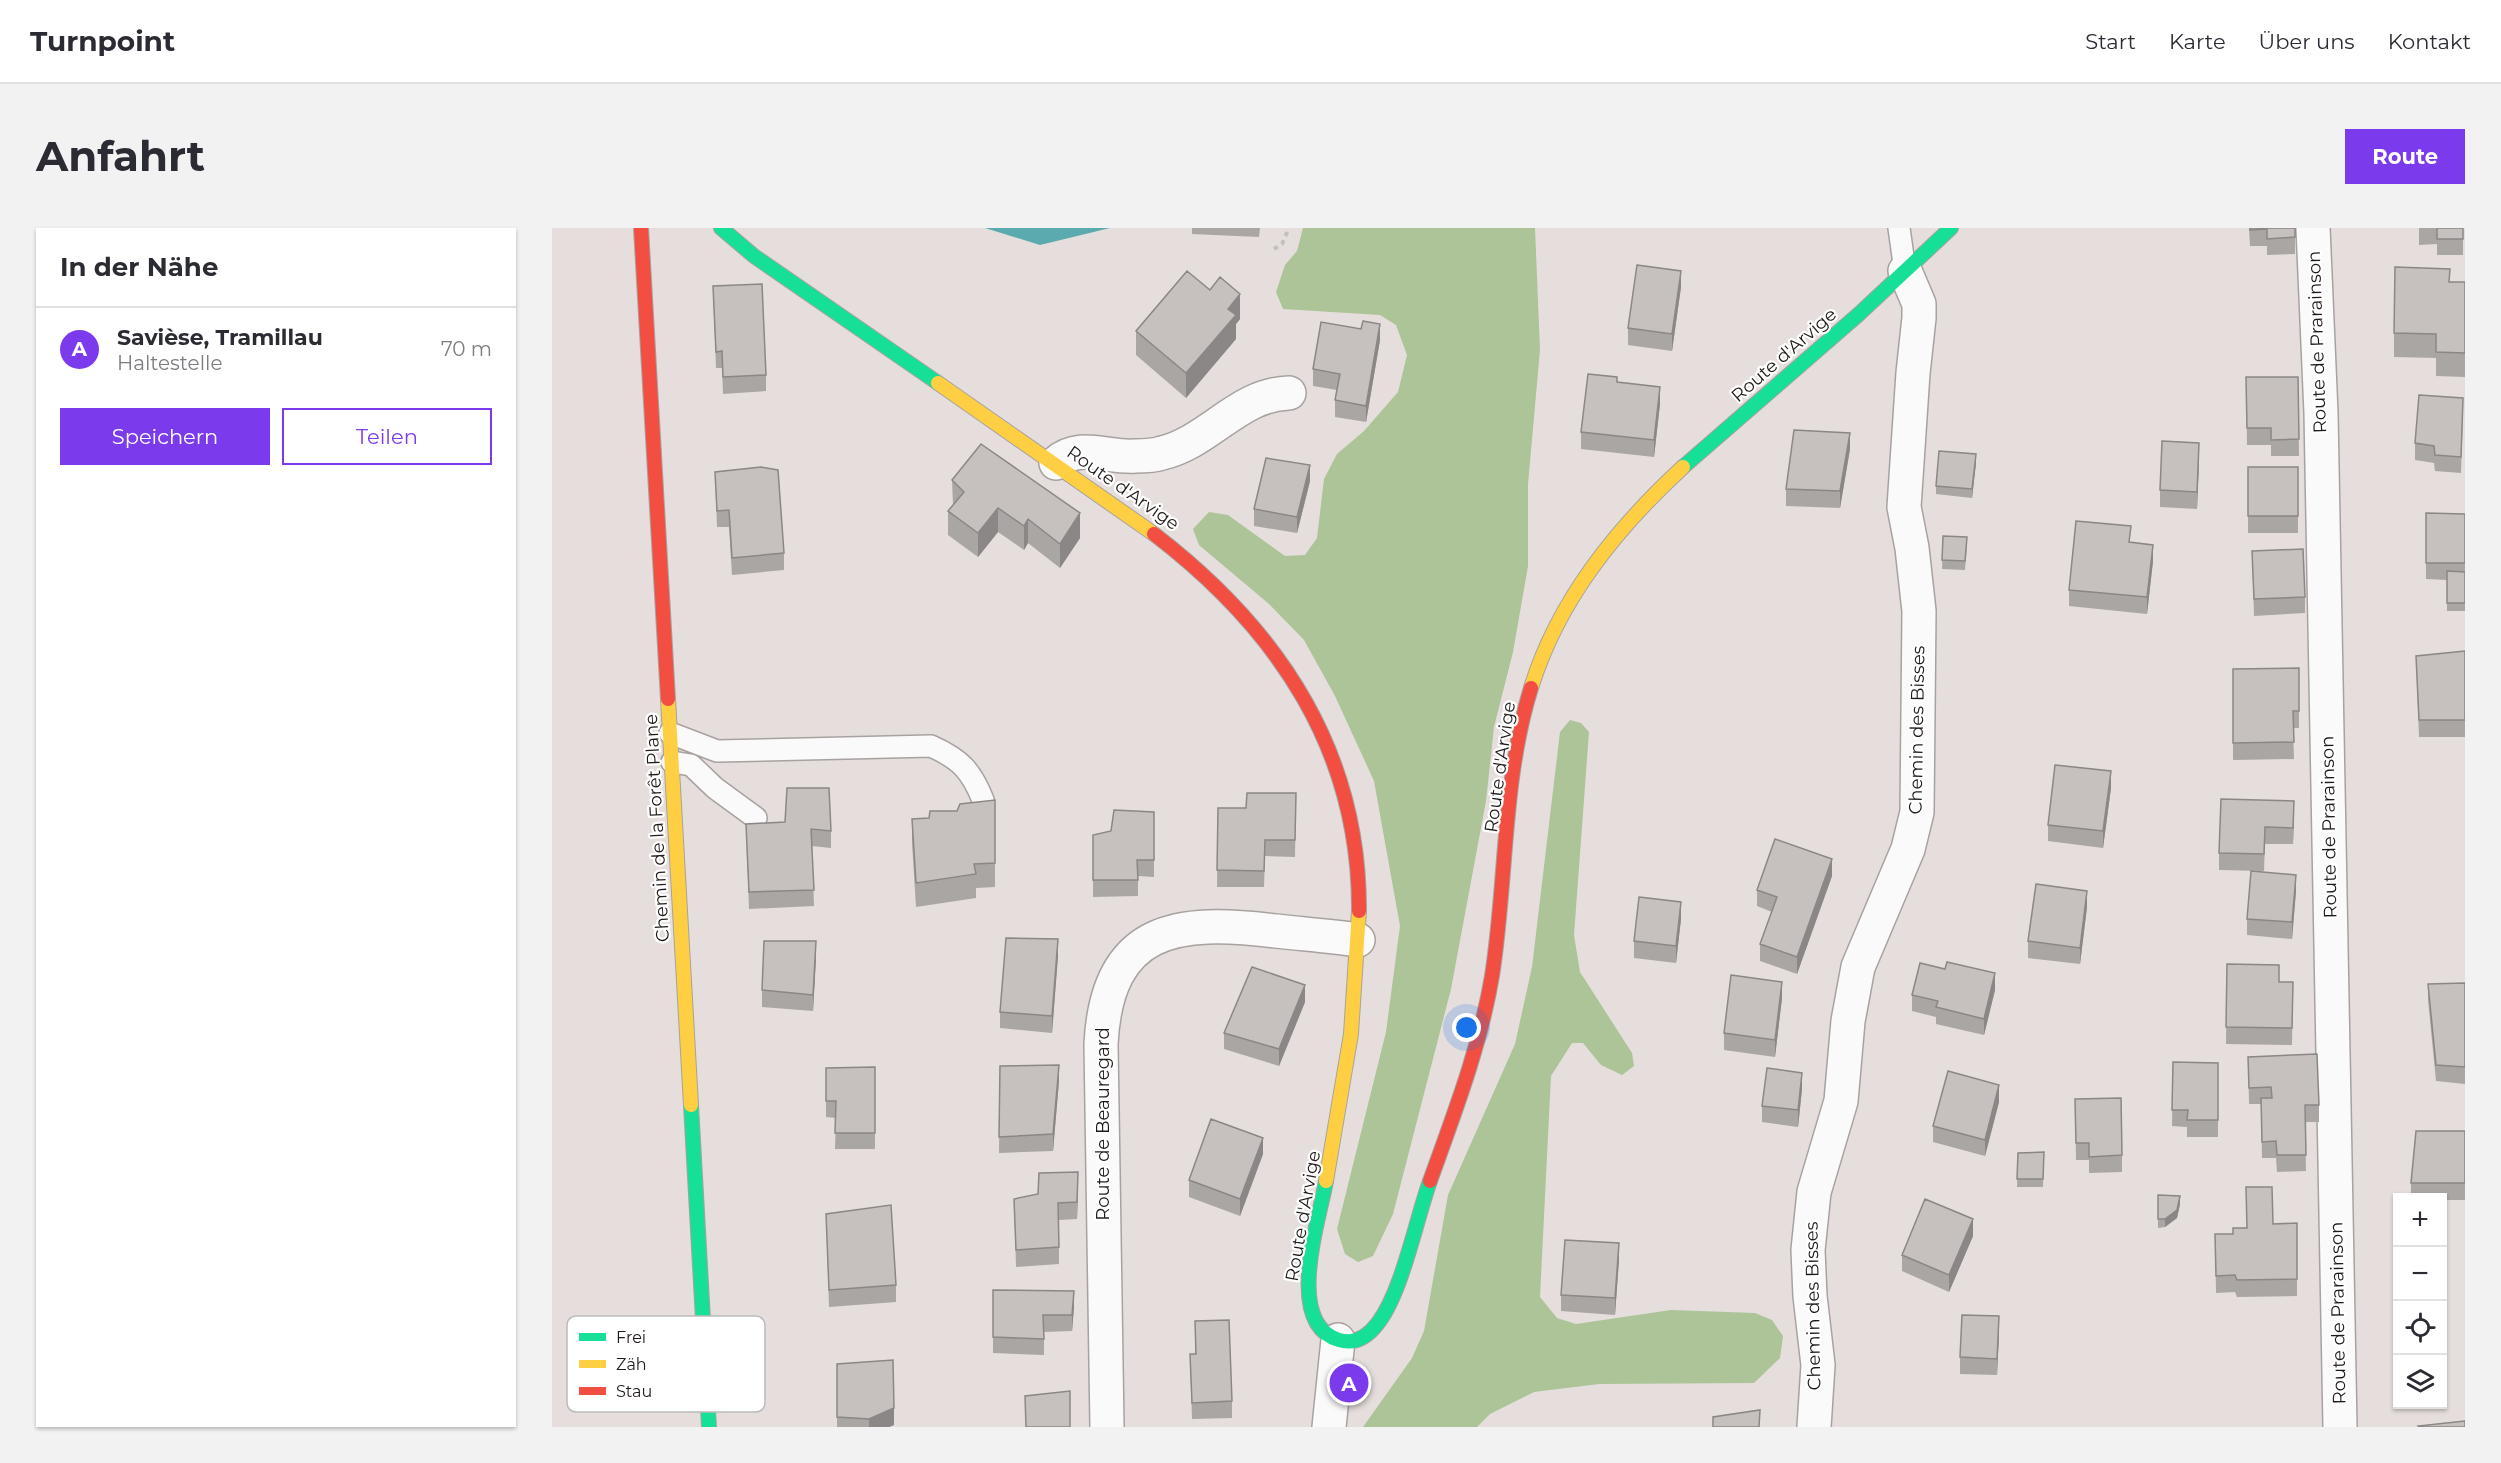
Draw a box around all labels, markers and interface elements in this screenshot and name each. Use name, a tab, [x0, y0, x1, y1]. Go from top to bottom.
text: Turnpoint	[30, 24, 175, 58]
text: Start	[2085, 29, 2136, 54]
text: Karte	[2169, 29, 2226, 54]
text: Über uns	[2259, 29, 2355, 54]
text: Kontakt	[2388, 29, 2471, 54]
button: Route	[2345, 129, 2465, 184]
text: Anfahrt	[36, 130, 205, 182]
street label: Route de Prarainson	[2303, 250, 2331, 434]
text: In der Nähe	[60, 251, 218, 283]
street label: Route d'Arvige	[1727, 303, 1841, 407]
text: Savièse, Tramillau	[117, 324, 323, 351]
text: A	[72, 337, 87, 361]
text: 70 m	[441, 337, 492, 361]
text: Haltestelle	[117, 351, 223, 375]
button: Speichern	[60, 408, 270, 465]
button: Teilen	[282, 408, 492, 465]
street label: Route d'Arvige	[1063, 441, 1184, 535]
street label: Chemin des Bisses	[1905, 645, 1929, 815]
street label: Route d'Arvige	[1480, 700, 1520, 834]
street label: Chemin de la Forêt Plane	[640, 713, 674, 943]
street label: Route de Prarainson	[2316, 735, 2342, 919]
your location	[1452, 1013, 1481, 1042]
street label: Route de Beauregard	[1092, 1027, 1114, 1221]
street label: Route d'Arvige	[1281, 1149, 1325, 1283]
map controls	[2393, 1193, 2447, 1409]
button: +	[2393, 1193, 2447, 1247]
street label: Chemin des Bisses	[1801, 1221, 1825, 1391]
street label: Route de Prarainson	[2325, 1221, 2351, 1405]
button: −	[2393, 1247, 2447, 1301]
button: locate	[2393, 1301, 2447, 1355]
legend	[567, 1316, 765, 1412]
text: Frei	[616, 1328, 646, 1347]
text: Zäh	[616, 1355, 647, 1374]
button: layers	[2393, 1355, 2447, 1409]
pin: A	[1330, 1360, 1368, 1406]
text: Stau	[616, 1382, 652, 1401]

